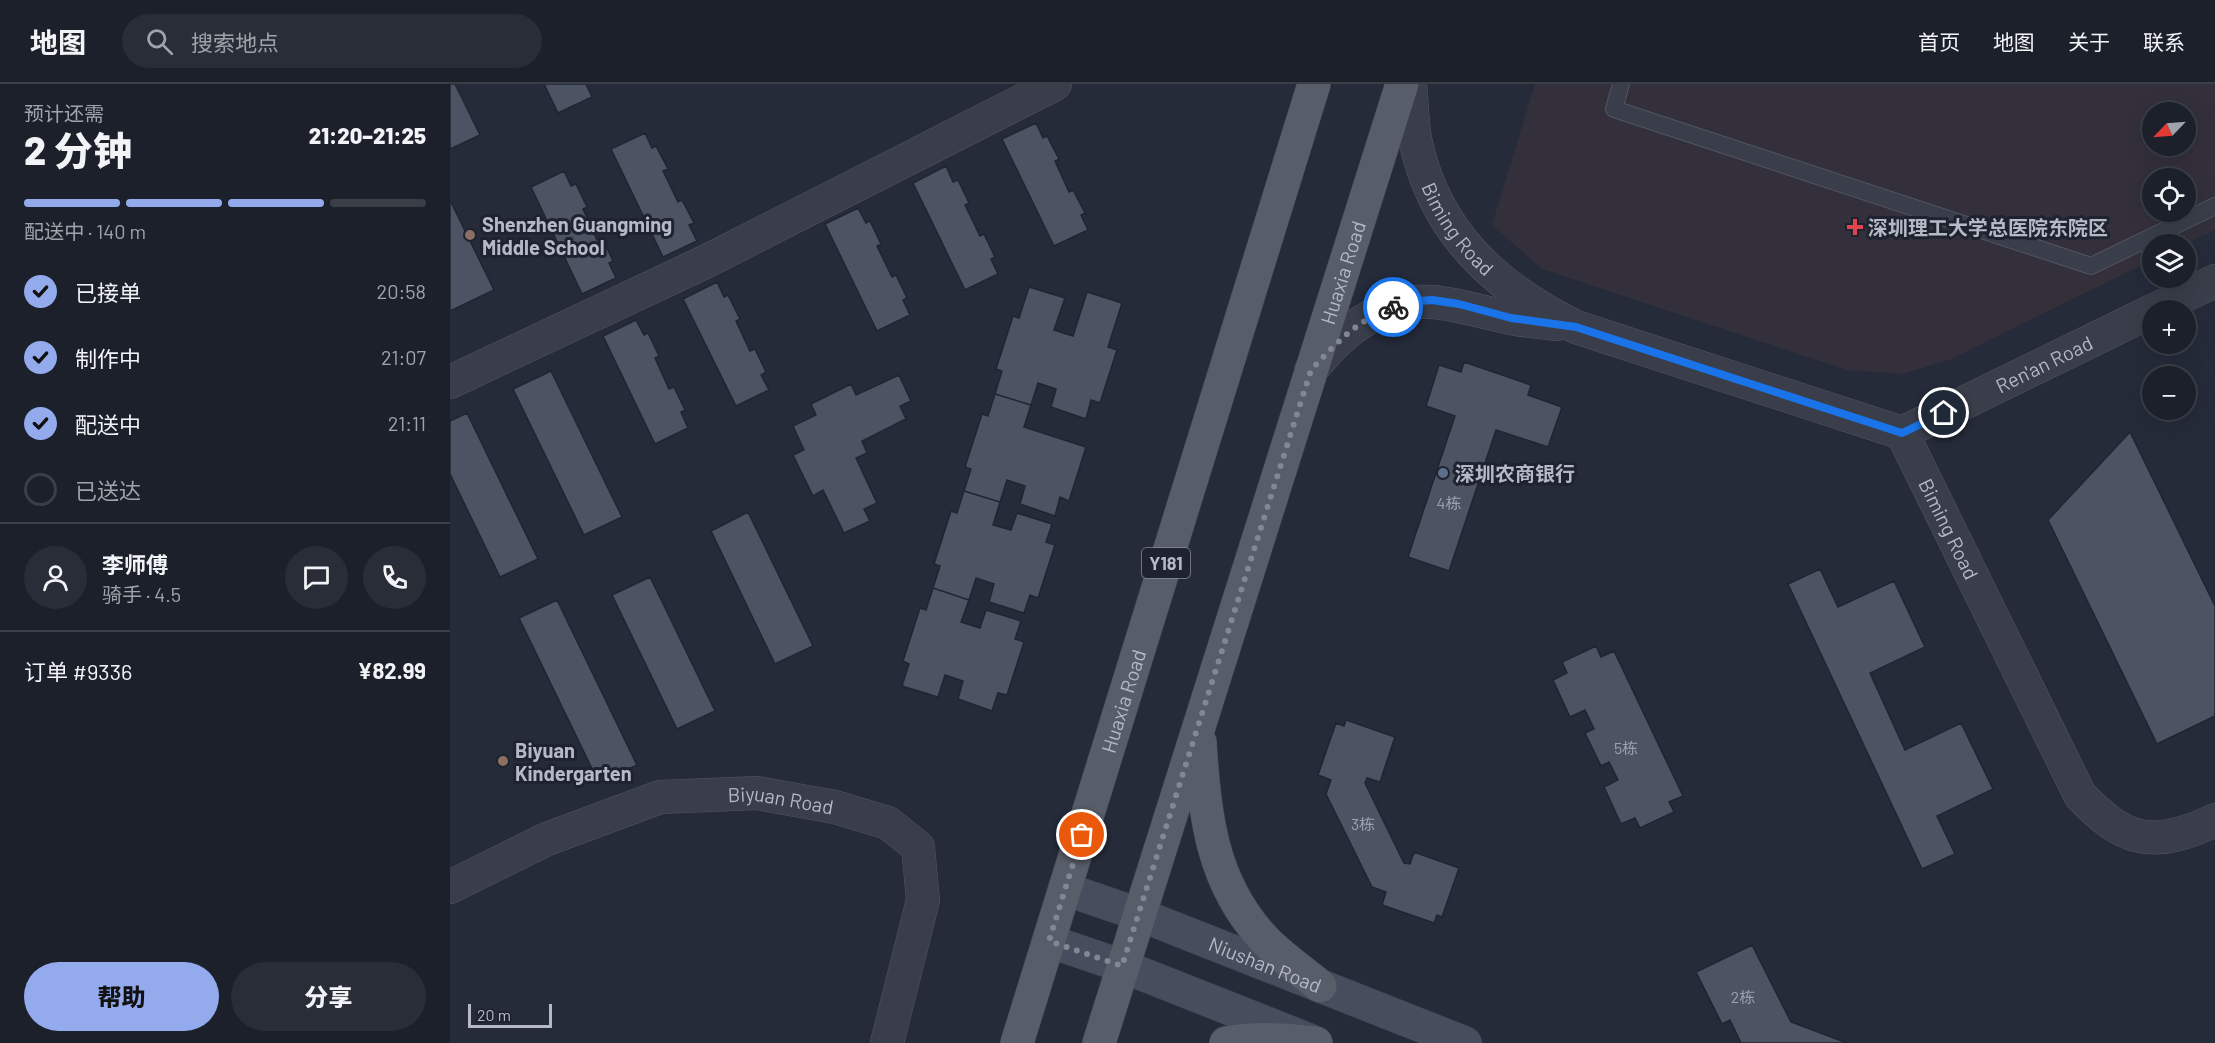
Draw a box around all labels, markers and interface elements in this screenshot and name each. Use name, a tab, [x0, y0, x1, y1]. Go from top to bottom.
search box	[122, 14, 542, 68]
text: 地图	[30, 25, 86, 59]
icon: search	[143, 25, 176, 58]
text: 搜索地点	[191, 29, 279, 55]
text: 首页	[1918, 29, 1960, 54]
text: 地图	[1993, 29, 2035, 54]
text: 关于	[2068, 29, 2110, 54]
text: 联系	[2143, 29, 2185, 54]
text: 预计还需	[24, 101, 104, 125]
north arrow	[2142, 102, 2196, 156]
map controls	[2142, 102, 2196, 420]
text: 21:20–21:25	[309, 122, 426, 148]
text: 2 分钟	[24, 126, 132, 173]
button: locate	[2142, 168, 2196, 222]
street label: Biming Road	[1417, 178, 1499, 280]
place label: Shenzhen Guangming Middle School	[482, 212, 672, 259]
place label: 深圳理工大学总医院东院区	[1868, 215, 2108, 239]
street label: Huaxia Road	[1315, 218, 1370, 327]
marker: 深圳理工大学总医院东院区	[1846, 218, 1864, 236]
text: 配送中 · 140 m	[24, 219, 146, 243]
marker: Shenzhen Guangming Middle School	[463, 228, 477, 242]
button: layers	[2142, 234, 2196, 288]
icon: check	[24, 275, 57, 308]
courier	[1363, 277, 1423, 337]
text: 已接单	[75, 279, 141, 305]
text: 20:58	[377, 279, 426, 303]
icon: bike	[1377, 291, 1410, 324]
button: +	[2142, 300, 2196, 354]
street label: Ren'an Road	[1992, 330, 2096, 397]
icon: check	[24, 341, 57, 374]
text: 制作中	[75, 345, 141, 371]
text: 21:07	[381, 345, 426, 369]
button: −	[2142, 366, 2196, 420]
pin	[1918, 387, 1969, 438]
icon: home	[1927, 396, 1960, 429]
icon: check	[24, 407, 57, 440]
text: 配送中	[75, 411, 141, 437]
text: 21:11	[388, 411, 426, 435]
place label: 深圳农商银行	[1455, 461, 1575, 485]
marker: 深圳农商银行	[1436, 466, 1450, 480]
street label: Biming Road	[1914, 475, 1984, 583]
text: 已送达	[75, 477, 141, 503]
house number: 4栋	[1437, 493, 1461, 512]
button: person	[24, 546, 87, 609]
button: chat	[285, 546, 348, 609]
button: phone	[363, 546, 426, 609]
road number: Y181	[1142, 548, 1190, 578]
text: 李师傅	[102, 551, 168, 577]
text: 骑手 · 4.5	[102, 582, 181, 606]
street label: Huaxia Road	[1096, 646, 1150, 756]
text: ¥82.99	[357, 657, 426, 683]
text: 订单 #9336	[24, 658, 132, 684]
place label: Biyuan Kindergarten	[515, 738, 632, 785]
house number: 5栋	[1614, 738, 1638, 757]
marker: Biyuan Kindergarten	[496, 754, 510, 768]
street label: Biyuan Road	[727, 781, 835, 819]
pin	[1056, 809, 1107, 860]
house number: 3栋	[1351, 814, 1375, 833]
icon: bag	[1065, 818, 1098, 851]
street label: Niushan Road	[1206, 931, 1325, 997]
button: 帮助	[24, 962, 219, 1031]
button: 分享	[231, 962, 426, 1031]
house number: 2栋	[1731, 987, 1755, 1006]
scale bar	[468, 1001, 552, 1028]
text: 20 m	[477, 1005, 511, 1024]

